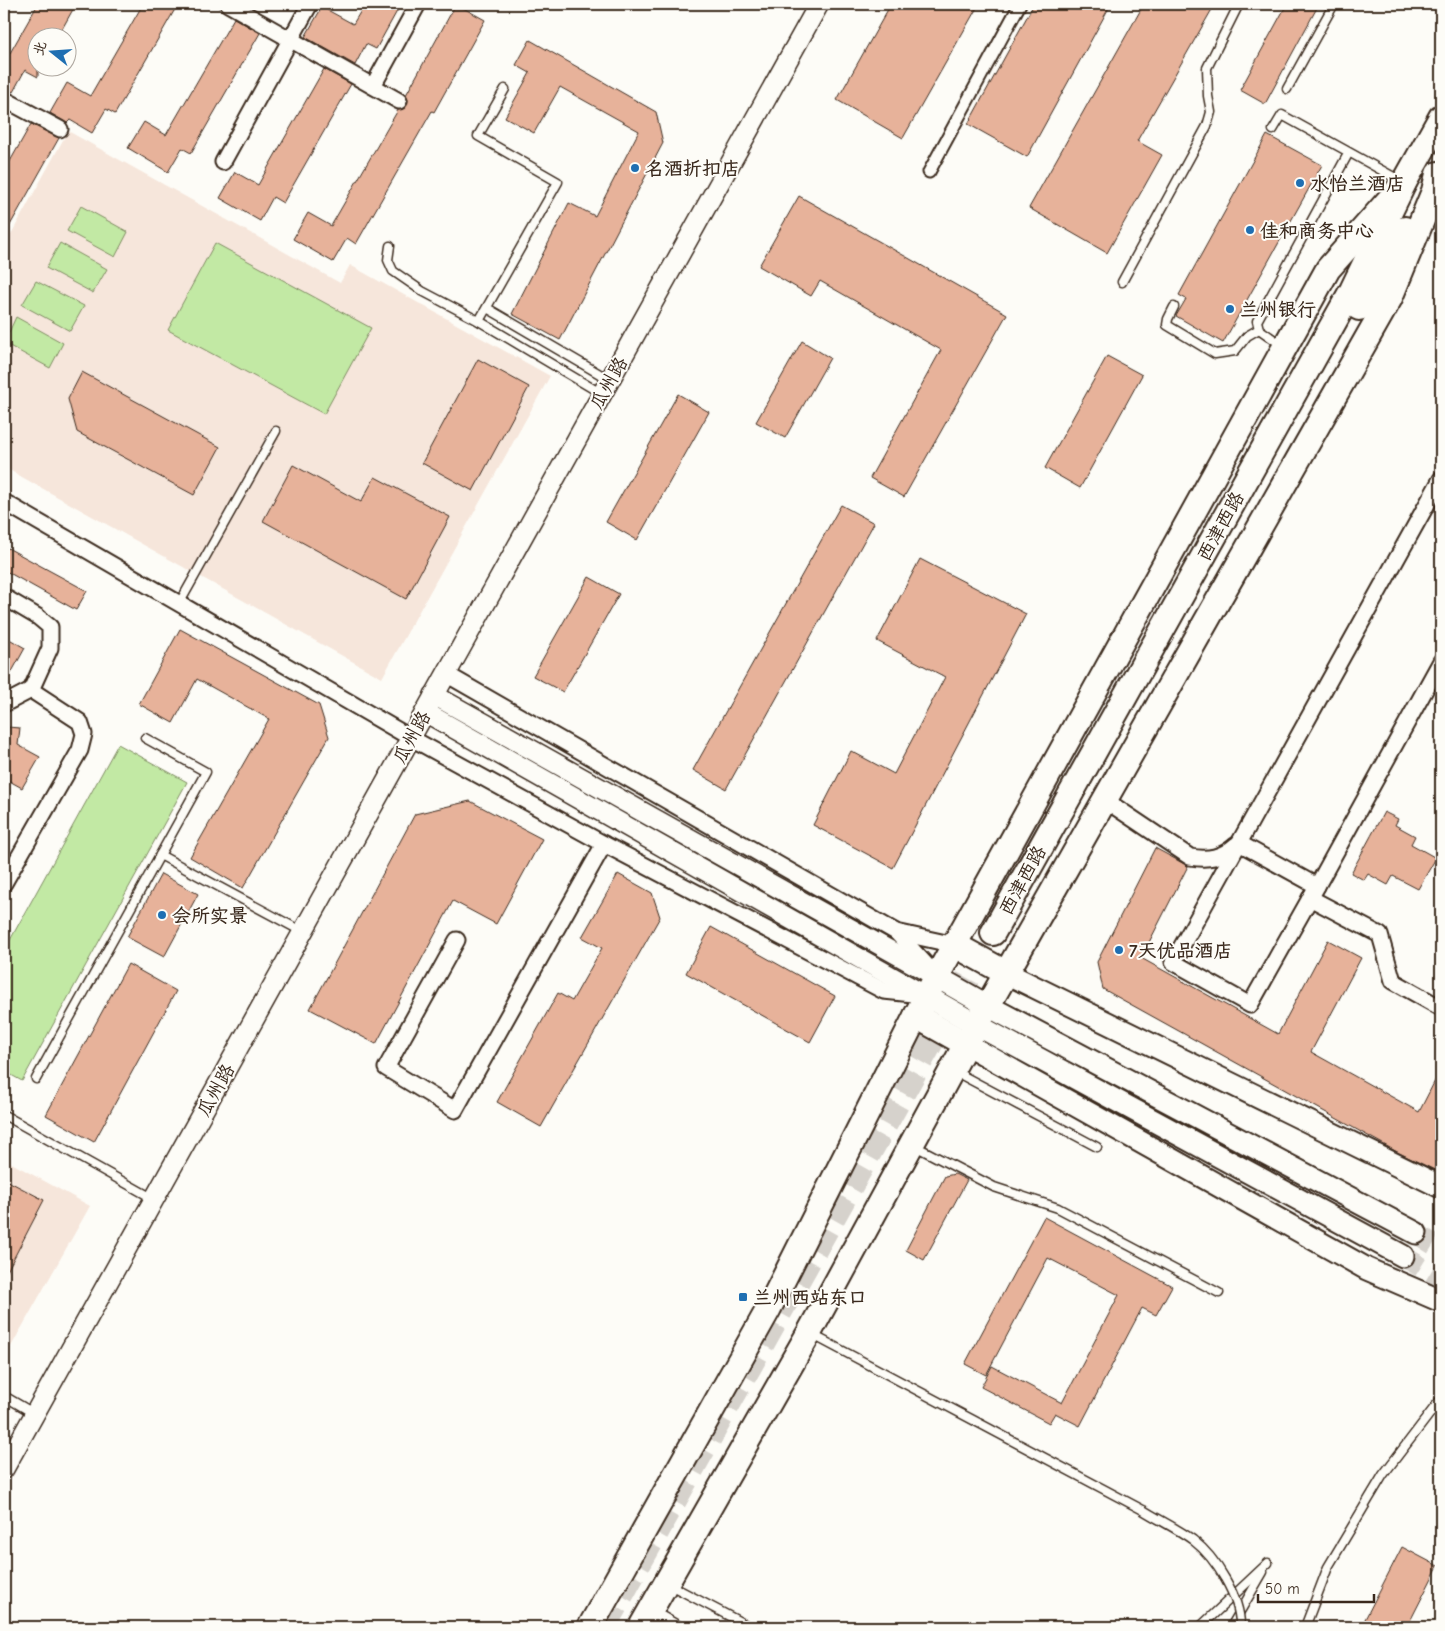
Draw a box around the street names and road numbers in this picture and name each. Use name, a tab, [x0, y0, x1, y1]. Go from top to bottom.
street label: 瓜州路	[585, 353, 632, 414]
street label: 西津西路	[1193, 488, 1249, 565]
street label: 瓜州路	[388, 707, 435, 768]
street label: 西津西路	[995, 842, 1051, 919]
street label: 瓜州路	[192, 1060, 239, 1121]

